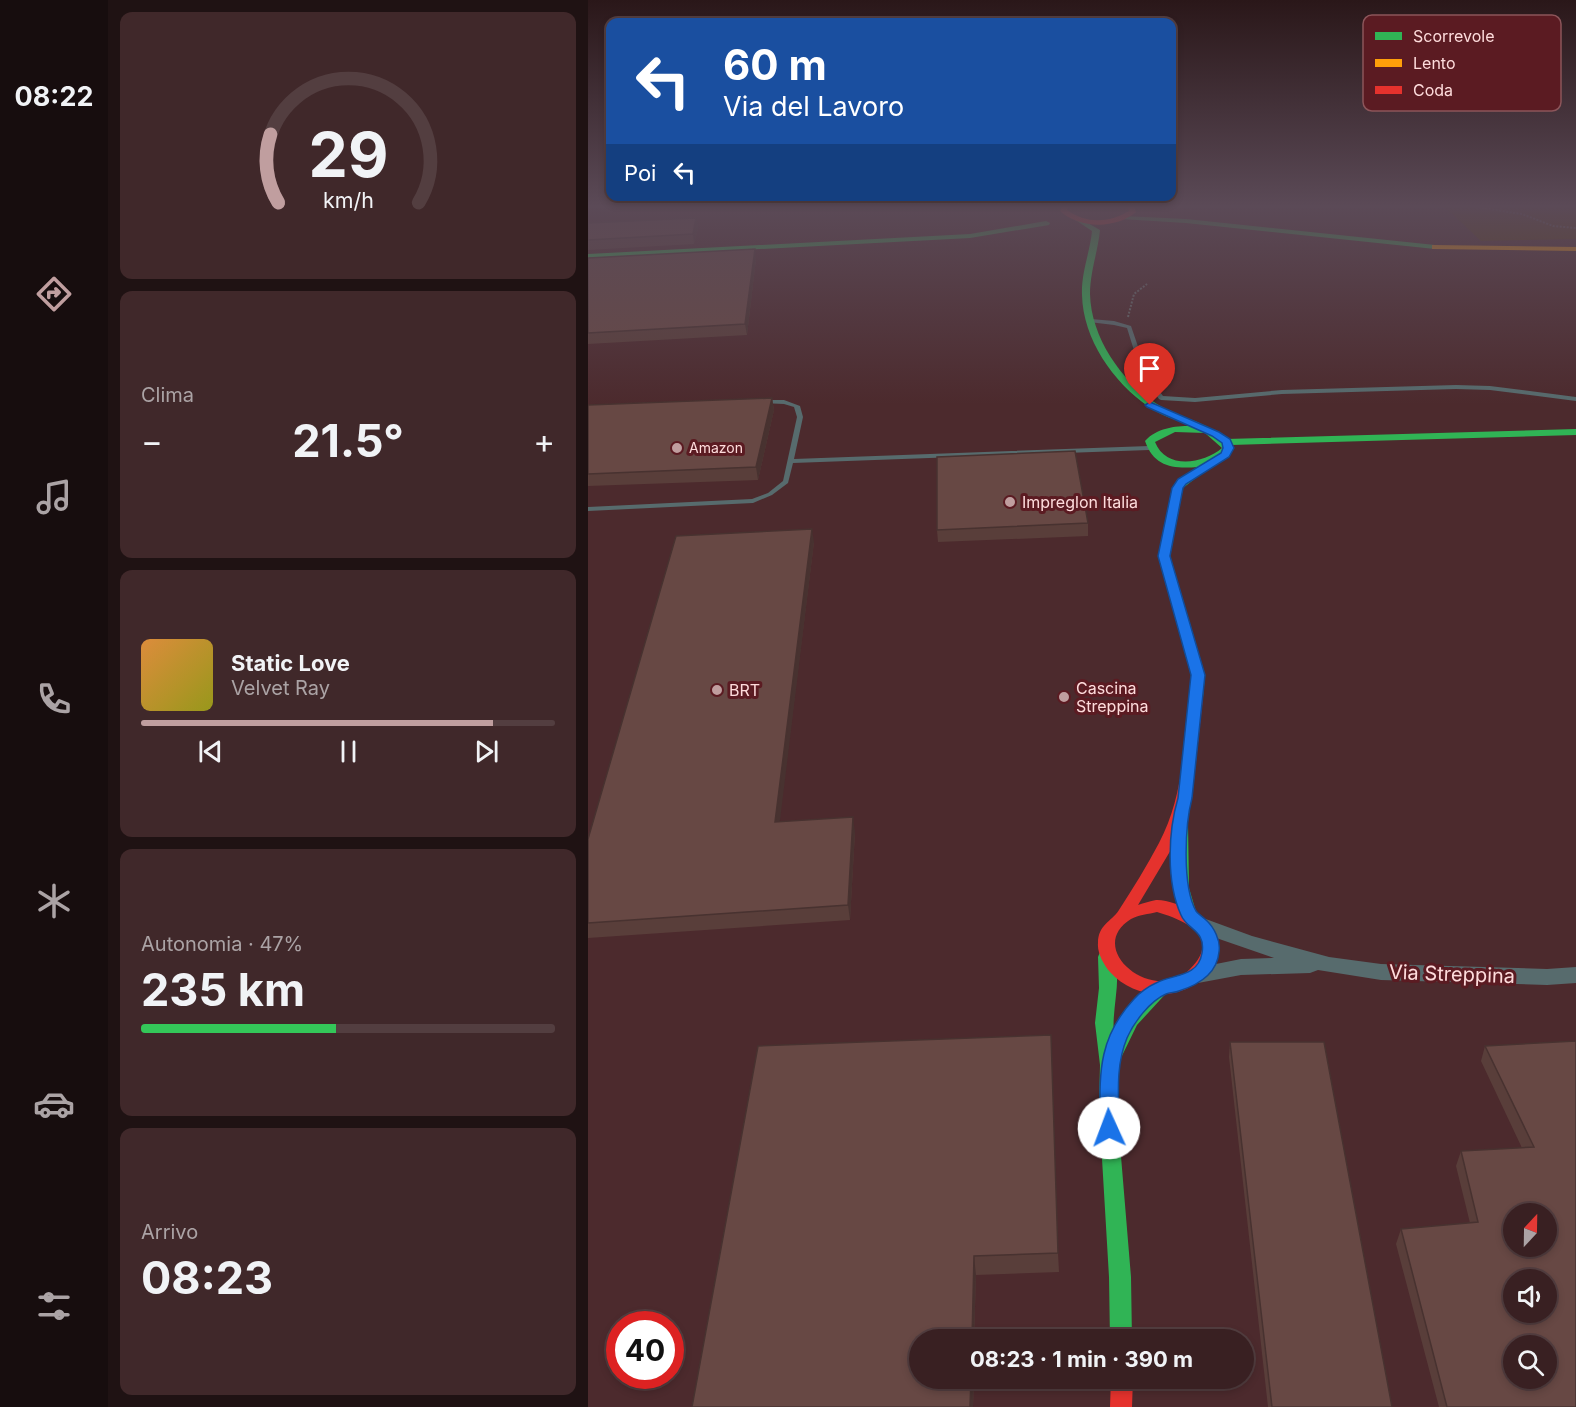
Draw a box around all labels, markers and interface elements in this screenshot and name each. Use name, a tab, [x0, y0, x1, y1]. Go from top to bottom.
legend	[1363, 15, 1561, 111]
text: Scorrevole	[1413, 26, 1495, 46]
text: 60 m	[723, 39, 827, 90]
icon: left	[624, 42, 702, 120]
text: Lento	[1413, 53, 1456, 73]
text: 08:22	[15, 80, 93, 113]
text: Coda	[1413, 80, 1453, 100]
text: Via del Lavoro	[723, 90, 904, 123]
text: 29	[308, 117, 388, 192]
icon: left	[668, 156, 701, 189]
text: Poi	[624, 160, 656, 186]
text: km/h	[323, 187, 373, 213]
icon: directions	[33, 273, 75, 315]
pin	[1124, 343, 1175, 405]
icon: arrive	[1133, 352, 1166, 385]
text: Clima	[141, 383, 194, 407]
text: 21.5°	[292, 413, 404, 468]
text: −	[141, 421, 163, 461]
text: +	[533, 421, 555, 461]
place label: Amazon	[689, 439, 743, 456]
marker: Amazon	[670, 441, 684, 455]
icon: music	[33, 476, 75, 518]
place label: Impreglon Italia	[1022, 492, 1138, 512]
marker: Impreglon Italia	[1003, 495, 1017, 509]
text: Static Love	[231, 650, 350, 676]
text: Velvet Ray	[231, 676, 330, 700]
icon: phone	[33, 678, 75, 720]
place label: Cascina Streppina	[1076, 678, 1149, 716]
place label: BRT	[729, 680, 760, 700]
marker: BRT	[710, 683, 724, 697]
marker: Cascina Streppina	[1057, 690, 1071, 704]
icon: previous	[194, 735, 227, 768]
icon: pause	[332, 735, 365, 768]
icon: next	[470, 735, 503, 768]
icon: climate	[33, 880, 75, 922]
text: Autonomia · 47%	[141, 932, 303, 956]
street label: Via Streppina	[1389, 960, 1515, 988]
text: 235 km	[141, 962, 305, 1017]
icon: car	[33, 1083, 75, 1125]
position arrow	[1077, 1096, 1141, 1160]
north arrow	[1503, 1203, 1557, 1257]
map controls	[1503, 1203, 1557, 1389]
text: Arrivo	[141, 1220, 198, 1244]
text: 08:23	[141, 1250, 273, 1305]
button: sound	[1503, 1269, 1557, 1323]
icon: filters	[33, 1285, 75, 1327]
speed limit sign: 40	[606, 1311, 684, 1389]
button: search	[1503, 1335, 1557, 1389]
text: 08:23 · 1 min · 390 m	[970, 1346, 1193, 1372]

